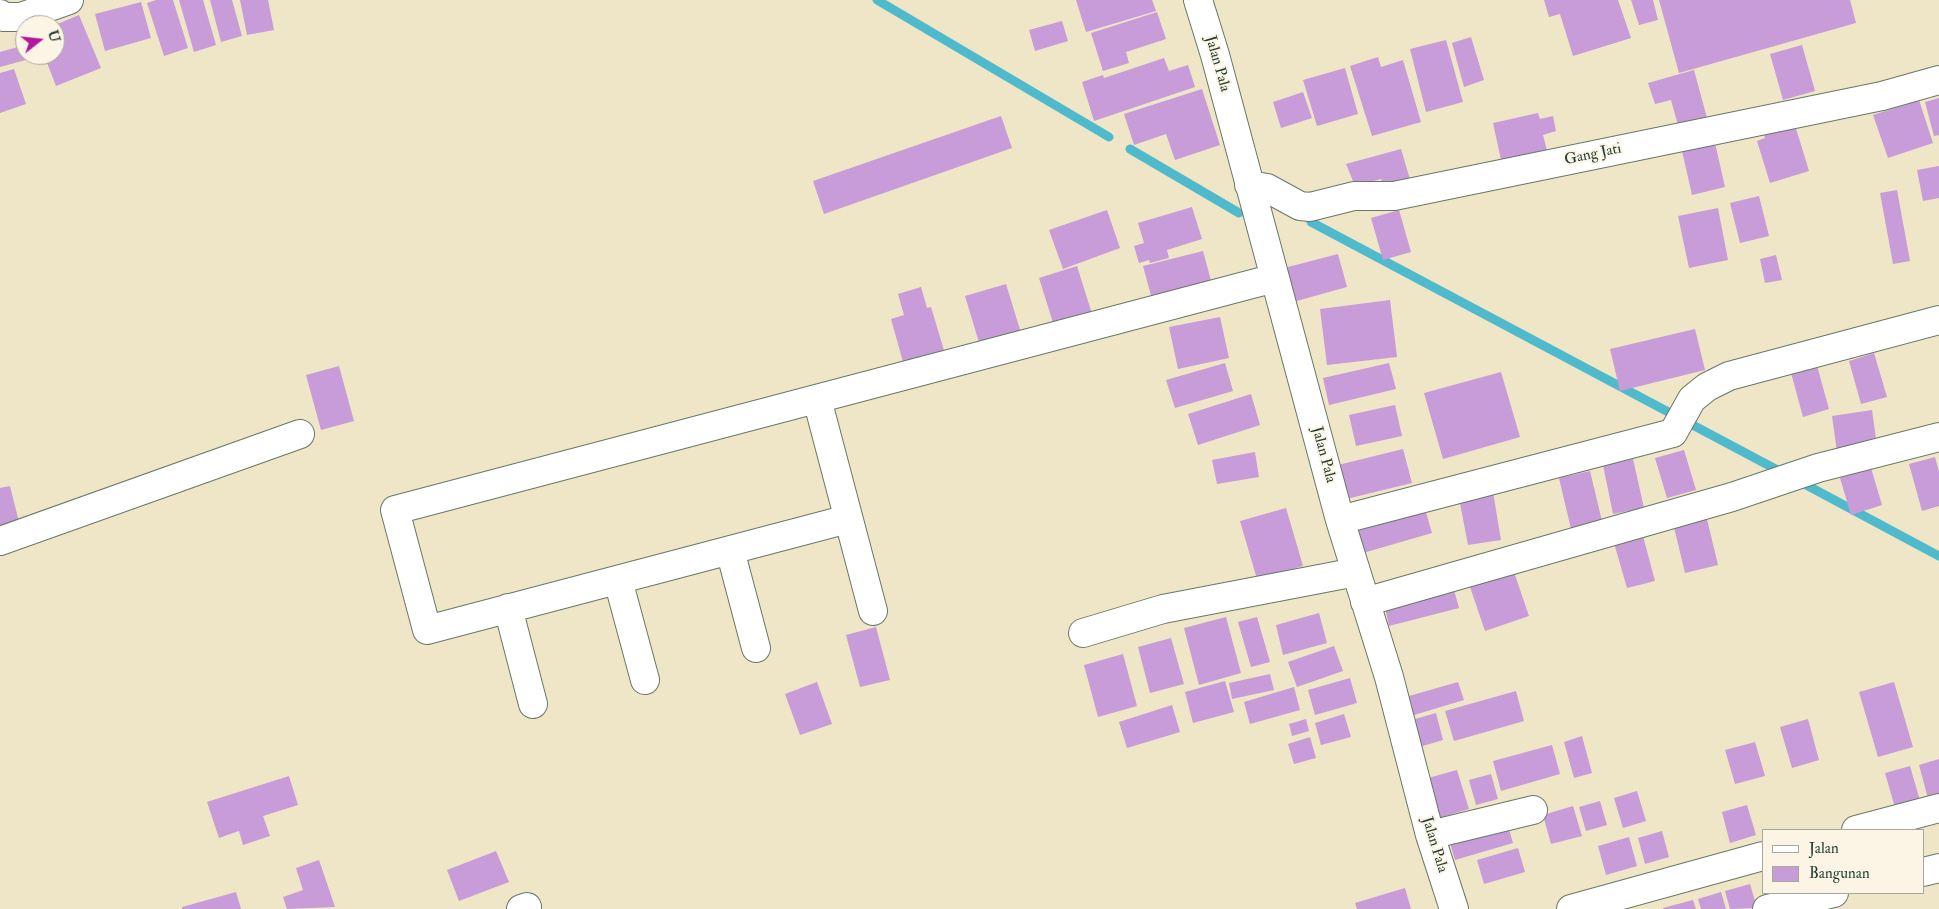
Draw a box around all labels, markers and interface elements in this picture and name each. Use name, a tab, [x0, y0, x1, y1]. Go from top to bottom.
north arrow	[15, 15, 65, 65]
text: U	[44, 28, 64, 44]
street label: Jalan Pala	[1200, 34, 1234, 94]
street label: Gang Jati	[1563, 140, 1623, 170]
street label: Jalan Pala	[1307, 425, 1339, 485]
street label: Jalan Pala	[1417, 815, 1451, 875]
legend	[1762, 829, 1924, 894]
text: Jalan	[1809, 839, 1839, 858]
text: Bangunan	[1809, 864, 1870, 883]

